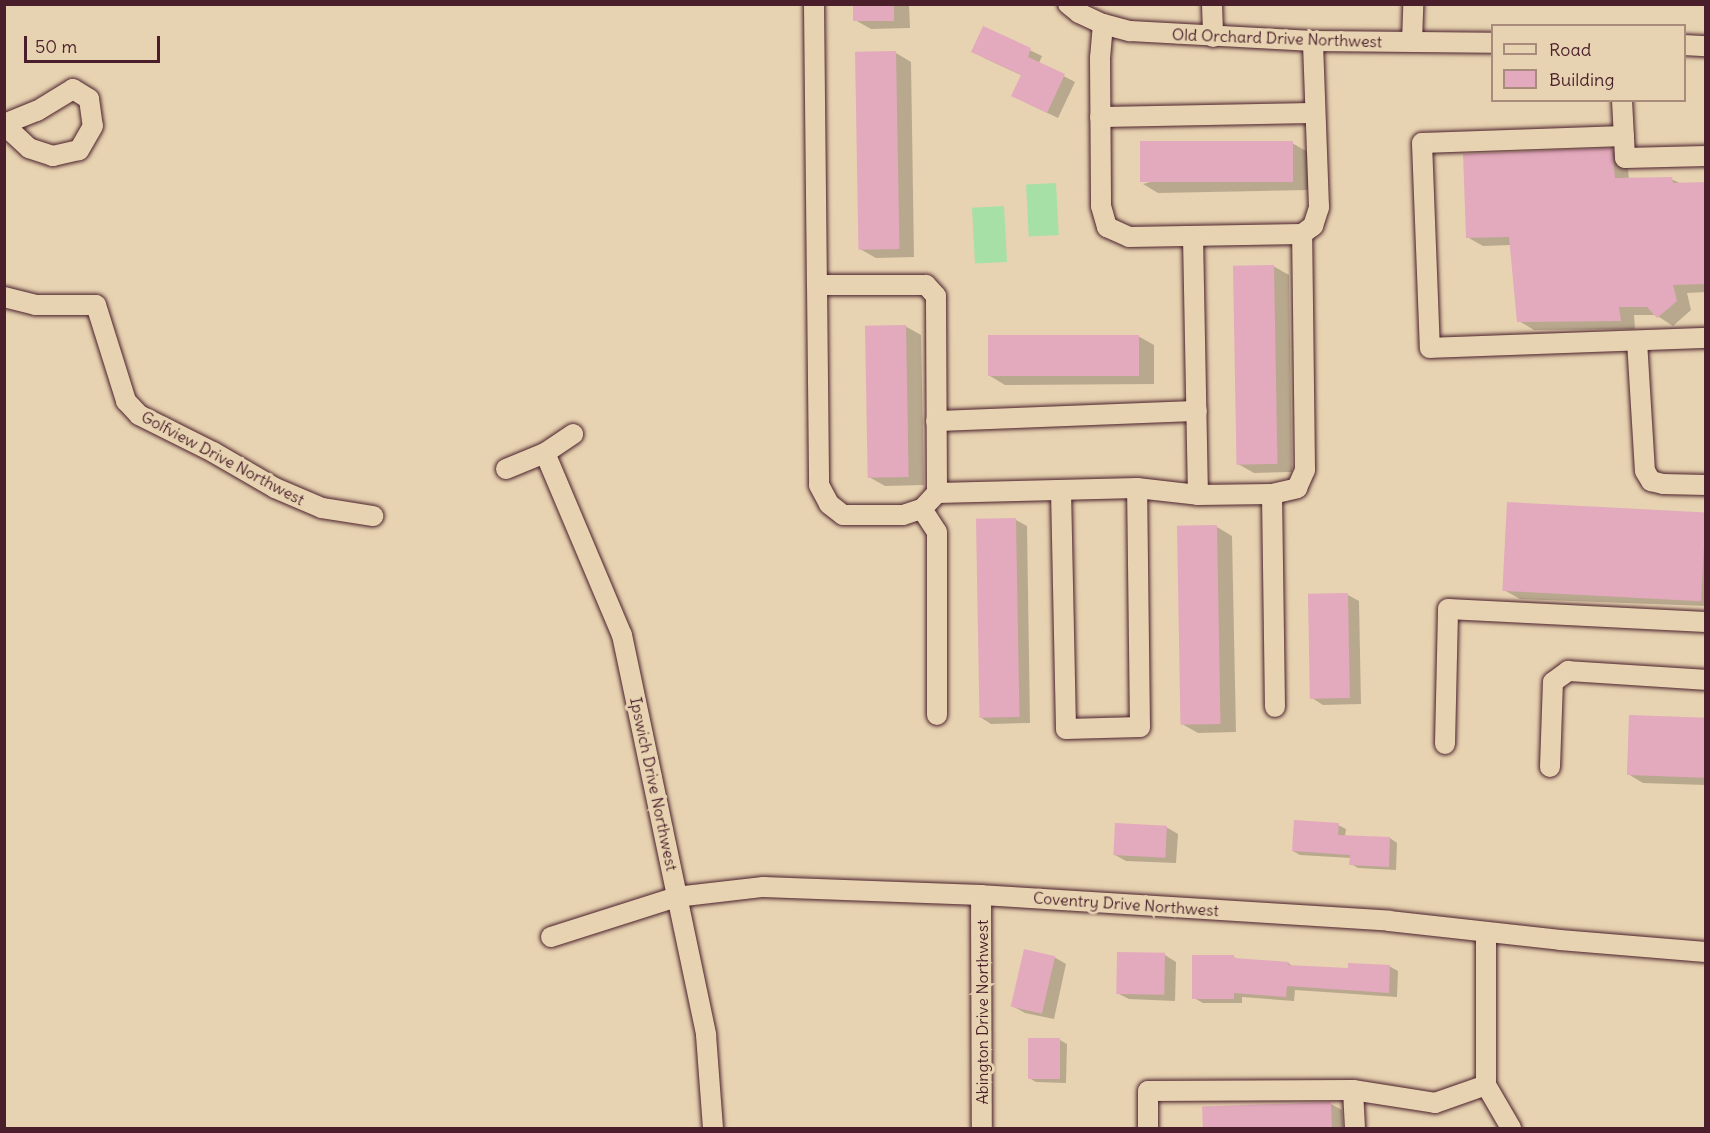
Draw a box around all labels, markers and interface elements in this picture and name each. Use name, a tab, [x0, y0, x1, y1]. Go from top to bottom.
scale bar	[27, 24, 164, 62]
legend	[1491, 24, 1686, 102]
street label: Old Orchard Drive Northwest	[1171, 25, 1383, 51]
text: 50 m	[35, 35, 77, 58]
text: Road	[1549, 38, 1591, 61]
text: Building	[1549, 68, 1614, 91]
street label: Golfview Drive Northwest	[138, 407, 308, 509]
street label: Ipswich Drive Northwest	[626, 695, 682, 873]
street label: Coventry Drive Northwest	[1032, 888, 1220, 920]
street label: Abington Drive Northwest	[972, 920, 992, 1104]

